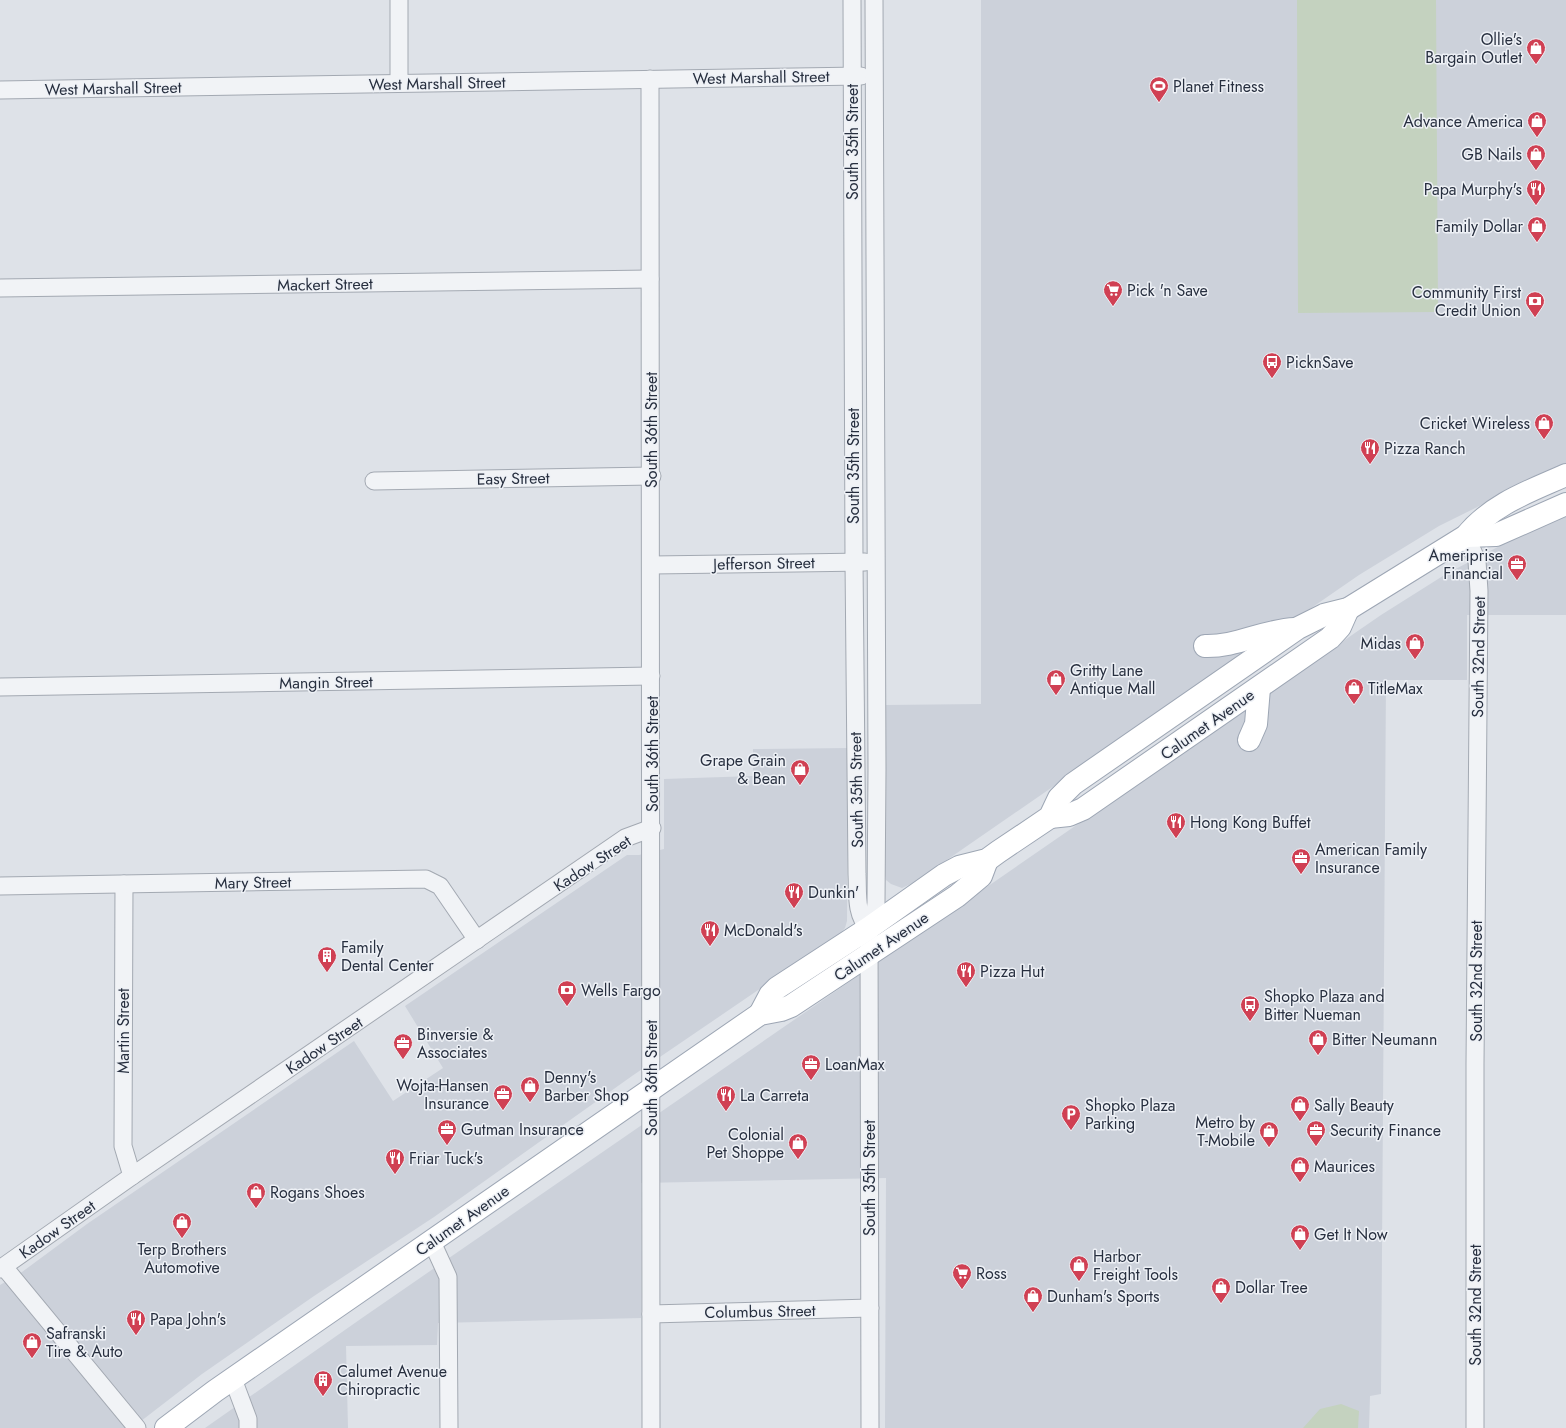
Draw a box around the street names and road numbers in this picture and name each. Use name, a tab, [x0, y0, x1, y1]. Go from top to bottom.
street label: West Marshall Street	[692, 65, 830, 90]
street label: West Marshall Street	[368, 71, 506, 96]
street label: West Marshall Street	[44, 76, 182, 101]
street label: South 35th Street	[841, 84, 864, 200]
street label: Mackert Street	[277, 272, 373, 297]
street label: South 36th Street	[640, 372, 663, 488]
street label: South 35th Street	[842, 408, 865, 524]
street label: Easy Street	[476, 466, 550, 491]
street label: Jefferson Street	[711, 551, 815, 576]
street label: South 32nd Street	[1466, 596, 1491, 718]
street label: Mangin Street	[279, 670, 373, 695]
street label: Calumet Avenue	[1156, 683, 1259, 765]
street label: South 36th Street	[641, 696, 664, 812]
street label: South 35th Street	[844, 732, 869, 848]
street label: Kadow Street	[549, 830, 636, 897]
street label: Mary Street	[214, 870, 292, 895]
street label: Calumet Avenue	[829, 906, 933, 987]
street label: South 32nd Street	[1465, 920, 1488, 1042]
street label: Martin Street	[112, 988, 135, 1074]
street label: Kadow Street	[281, 1011, 367, 1080]
street label: South 36th Street	[640, 1020, 663, 1136]
street label: South 35th Street	[858, 1120, 881, 1236]
street label: Calumet Avenue	[411, 1179, 514, 1261]
street label: Kadow Street	[15, 1195, 100, 1264]
street label: South 32nd Street	[1464, 1244, 1487, 1366]
street label: Columbus Street	[704, 1299, 816, 1324]

